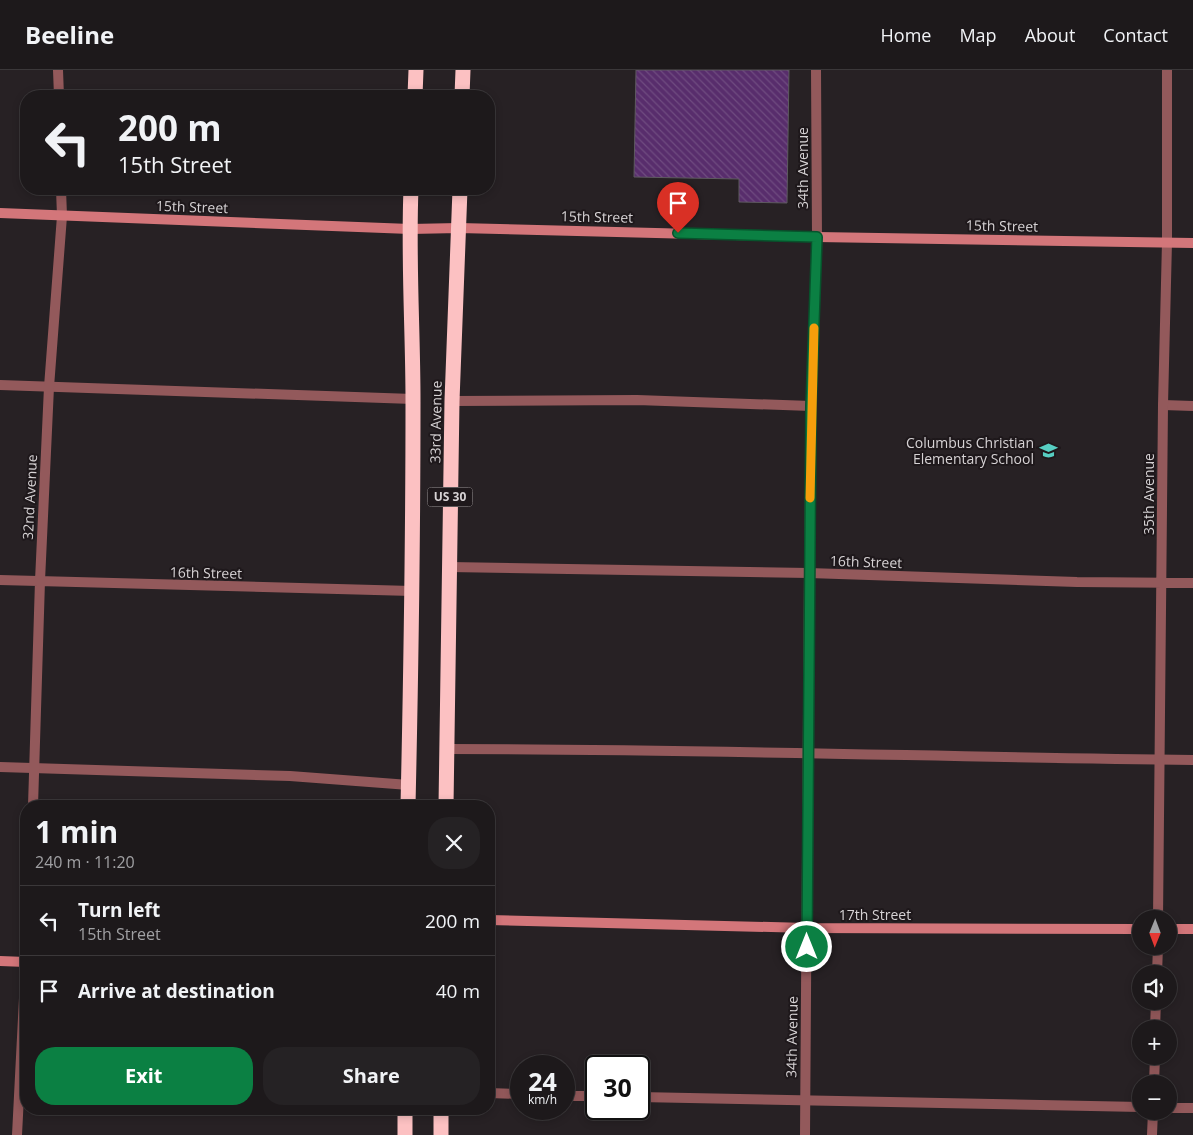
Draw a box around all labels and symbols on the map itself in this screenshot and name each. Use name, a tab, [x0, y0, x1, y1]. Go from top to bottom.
street label: 34th Avenue	[793, 127, 812, 209]
pin	[657, 182, 699, 233]
street label: 15th Street	[156, 196, 228, 217]
street label: 15th Street	[561, 206, 633, 227]
street label: 15th Street	[966, 215, 1038, 236]
street label: 33rd Avenue	[425, 380, 446, 463]
place label: Columbus Christian Elementary School	[906, 433, 1034, 468]
school or university icon: Columbus Christian Elementary School	[1038, 441, 1058, 461]
street label: 35th Avenue	[1139, 453, 1158, 535]
street label: 32nd Avenue	[18, 454, 41, 540]
road number: US 30	[428, 488, 472, 507]
street label: 16th Street	[830, 551, 902, 572]
street label: 16th Street	[170, 562, 242, 583]
street label: 17th Street	[839, 905, 911, 924]
north arrow	[1132, 910, 1178, 955]
position arrow	[780, 920, 832, 972]
street label: 34th Avenue	[781, 996, 802, 1078]
speed limit sign: 30	[585, 1055, 650, 1120]

